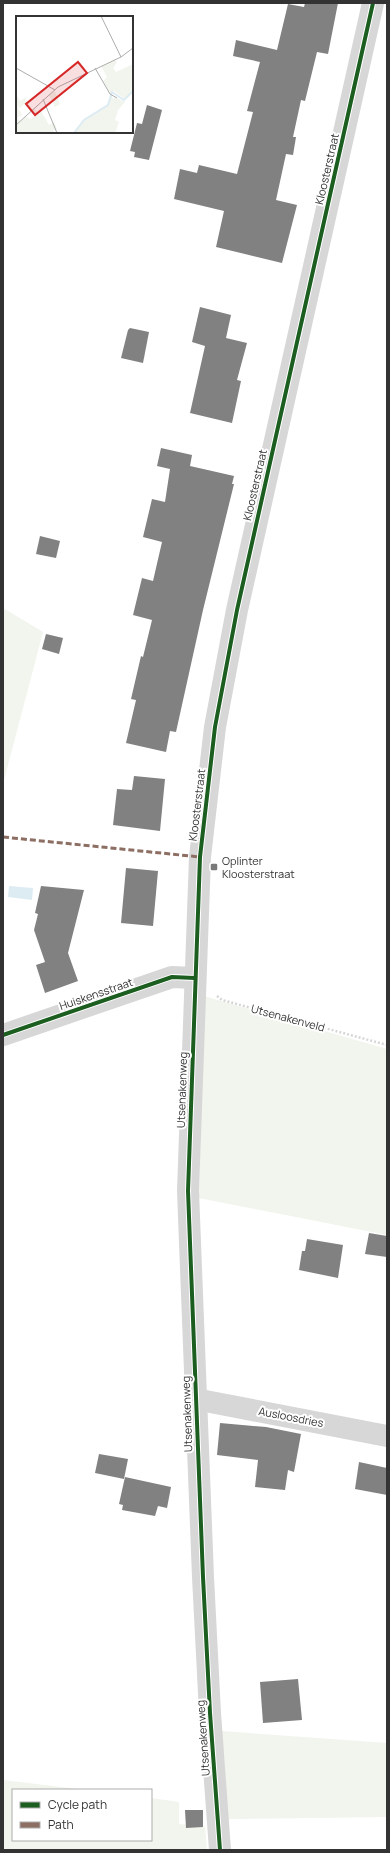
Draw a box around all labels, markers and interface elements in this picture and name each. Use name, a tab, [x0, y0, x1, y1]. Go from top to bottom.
inset map	[16, 16, 133, 133]
street label: Kloosterstraat	[311, 132, 342, 206]
street label: Kloosterstraat	[239, 448, 270, 522]
street label: Kloosterstraat	[185, 768, 208, 842]
place label: Oplinter Kloosterstraat	[222, 853, 295, 881]
marker: Oplinter Kloosterstraat	[209, 862, 219, 872]
street label: Huiskensstraat	[57, 974, 135, 1013]
street label: Utsenakenveld	[250, 1000, 327, 1035]
street label: Utsenakenweg	[173, 1052, 190, 1128]
street label: Utsenakenweg	[178, 1376, 195, 1452]
street label: Ausloosdries	[257, 1403, 325, 1430]
street label: Utsenakenweg	[192, 1700, 213, 1777]
legend	[12, 1789, 152, 1841]
text: Cycle path	[48, 1796, 107, 1813]
text: Path	[48, 1816, 74, 1833]

